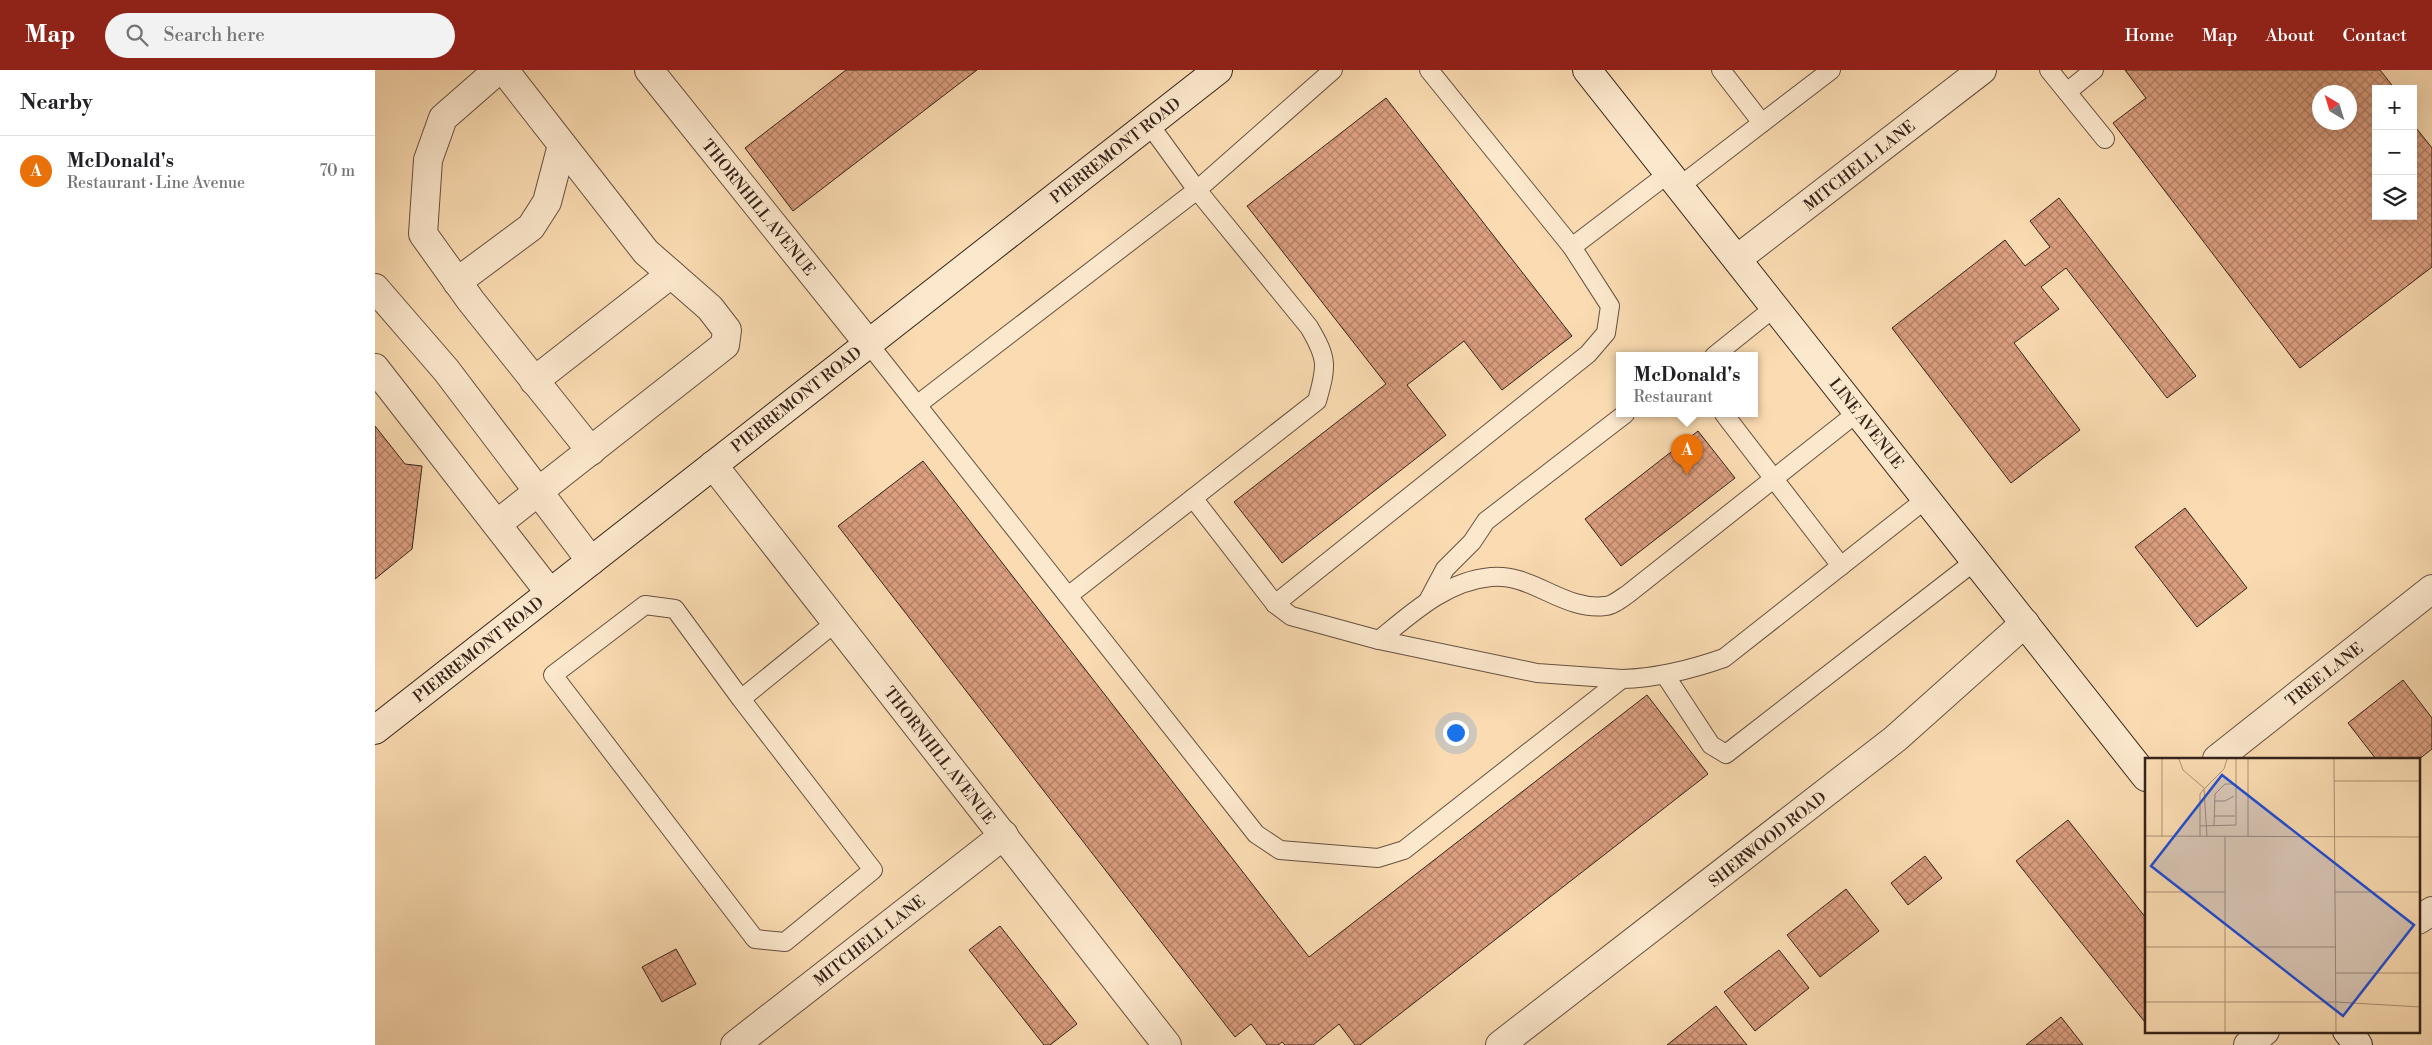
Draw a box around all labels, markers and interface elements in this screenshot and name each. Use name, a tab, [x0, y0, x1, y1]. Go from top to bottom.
search box	[105, 13, 455, 58]
text: Map	[25, 20, 75, 50]
icon: search	[123, 21, 151, 49]
text: Search here	[163, 23, 265, 47]
text: Home	[2125, 24, 2174, 47]
text: Map	[2202, 24, 2238, 47]
text: About	[2266, 24, 2315, 47]
text: Contact	[2343, 24, 2407, 47]
north arrow	[2312, 85, 2357, 130]
map controls	[2372, 85, 2417, 220]
button: +	[2372, 85, 2417, 130]
text: Nearby	[20, 90, 93, 116]
street label: PIERREMONT ROAD	[1046, 94, 1185, 208]
street label: MITCHELL LANE	[1800, 116, 1919, 216]
button: −	[2372, 130, 2417, 175]
street label: THORNHILL AVENUE	[697, 136, 819, 280]
text: McDonald's	[67, 149, 174, 173]
text: A	[30, 161, 42, 181]
text: 70 m	[319, 161, 355, 181]
text: Restaurant · Line Avenue	[67, 173, 245, 193]
button: layers	[2372, 175, 2417, 220]
street label: PIERREMONT ROAD	[727, 343, 866, 457]
popup	[1616, 352, 1758, 417]
text: McDonald's	[1634, 363, 1740, 387]
street label: LINE AVENUE	[1825, 374, 1908, 473]
text: Restaurant	[1634, 387, 1713, 407]
pin: A	[1671, 434, 1703, 475]
street label: PIERREMONT ROAD	[409, 593, 548, 707]
street label: TREE LANE	[2282, 638, 2367, 711]
street label: THORNHILL AVENUE	[879, 683, 999, 829]
your location	[1443, 720, 1469, 746]
inset map	[2145, 758, 2419, 1032]
street label: SHERWOOD ROAD	[1705, 788, 1831, 892]
street label: MITCHELL LANE	[810, 891, 929, 991]

